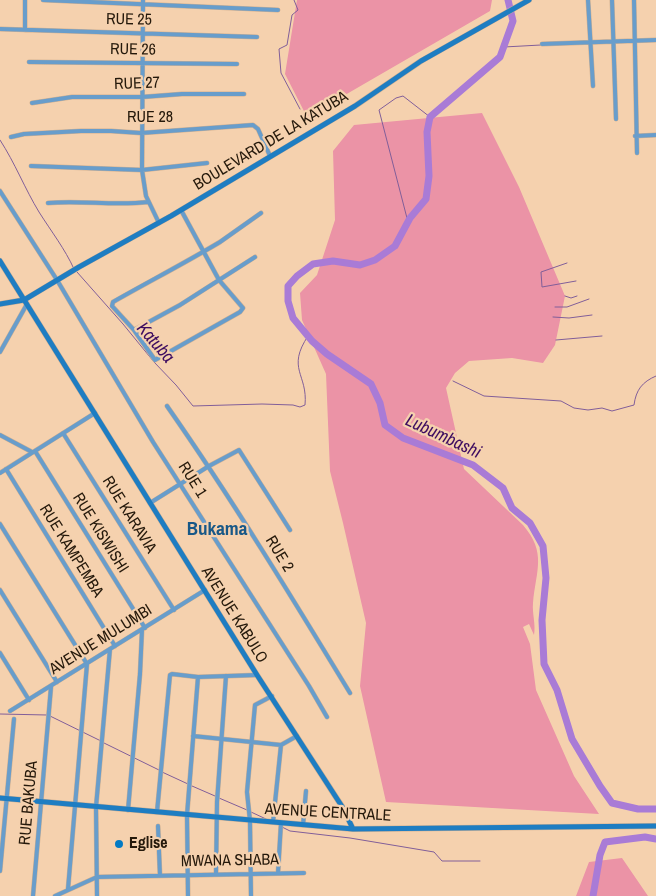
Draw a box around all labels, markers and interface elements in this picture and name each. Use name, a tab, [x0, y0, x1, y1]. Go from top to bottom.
street label: RUE 25	[106, 10, 152, 30]
street label: RUE 26	[110, 40, 156, 60]
street label: RUE 27	[114, 74, 160, 94]
street label: BOULEVARD DE LA KATUBA	[190, 87, 352, 195]
street label: RUE 28	[127, 108, 173, 128]
water label: Katuba	[132, 318, 178, 368]
water label: Lubumbashi	[402, 410, 484, 464]
street label: RUE 1	[174, 459, 210, 501]
street label: RUE KARAVIA	[98, 473, 160, 557]
street label: RUE KISWISHI	[68, 490, 132, 576]
street label: RUE KAMPEMBA	[35, 501, 107, 601]
district label: Bukama	[187, 519, 247, 541]
street label: RUE 2	[261, 532, 297, 576]
street label: AVENUE KABULO	[197, 563, 271, 667]
street label: AVENUE MULUMBI	[46, 601, 156, 679]
street label: RUE BAKUBA	[16, 760, 42, 846]
street label: AVENUE CENTRALE	[264, 800, 392, 826]
place label: Eglise	[129, 834, 168, 854]
marker: Eglise	[113, 838, 125, 850]
street label: MWANA SHABA	[181, 851, 279, 871]

